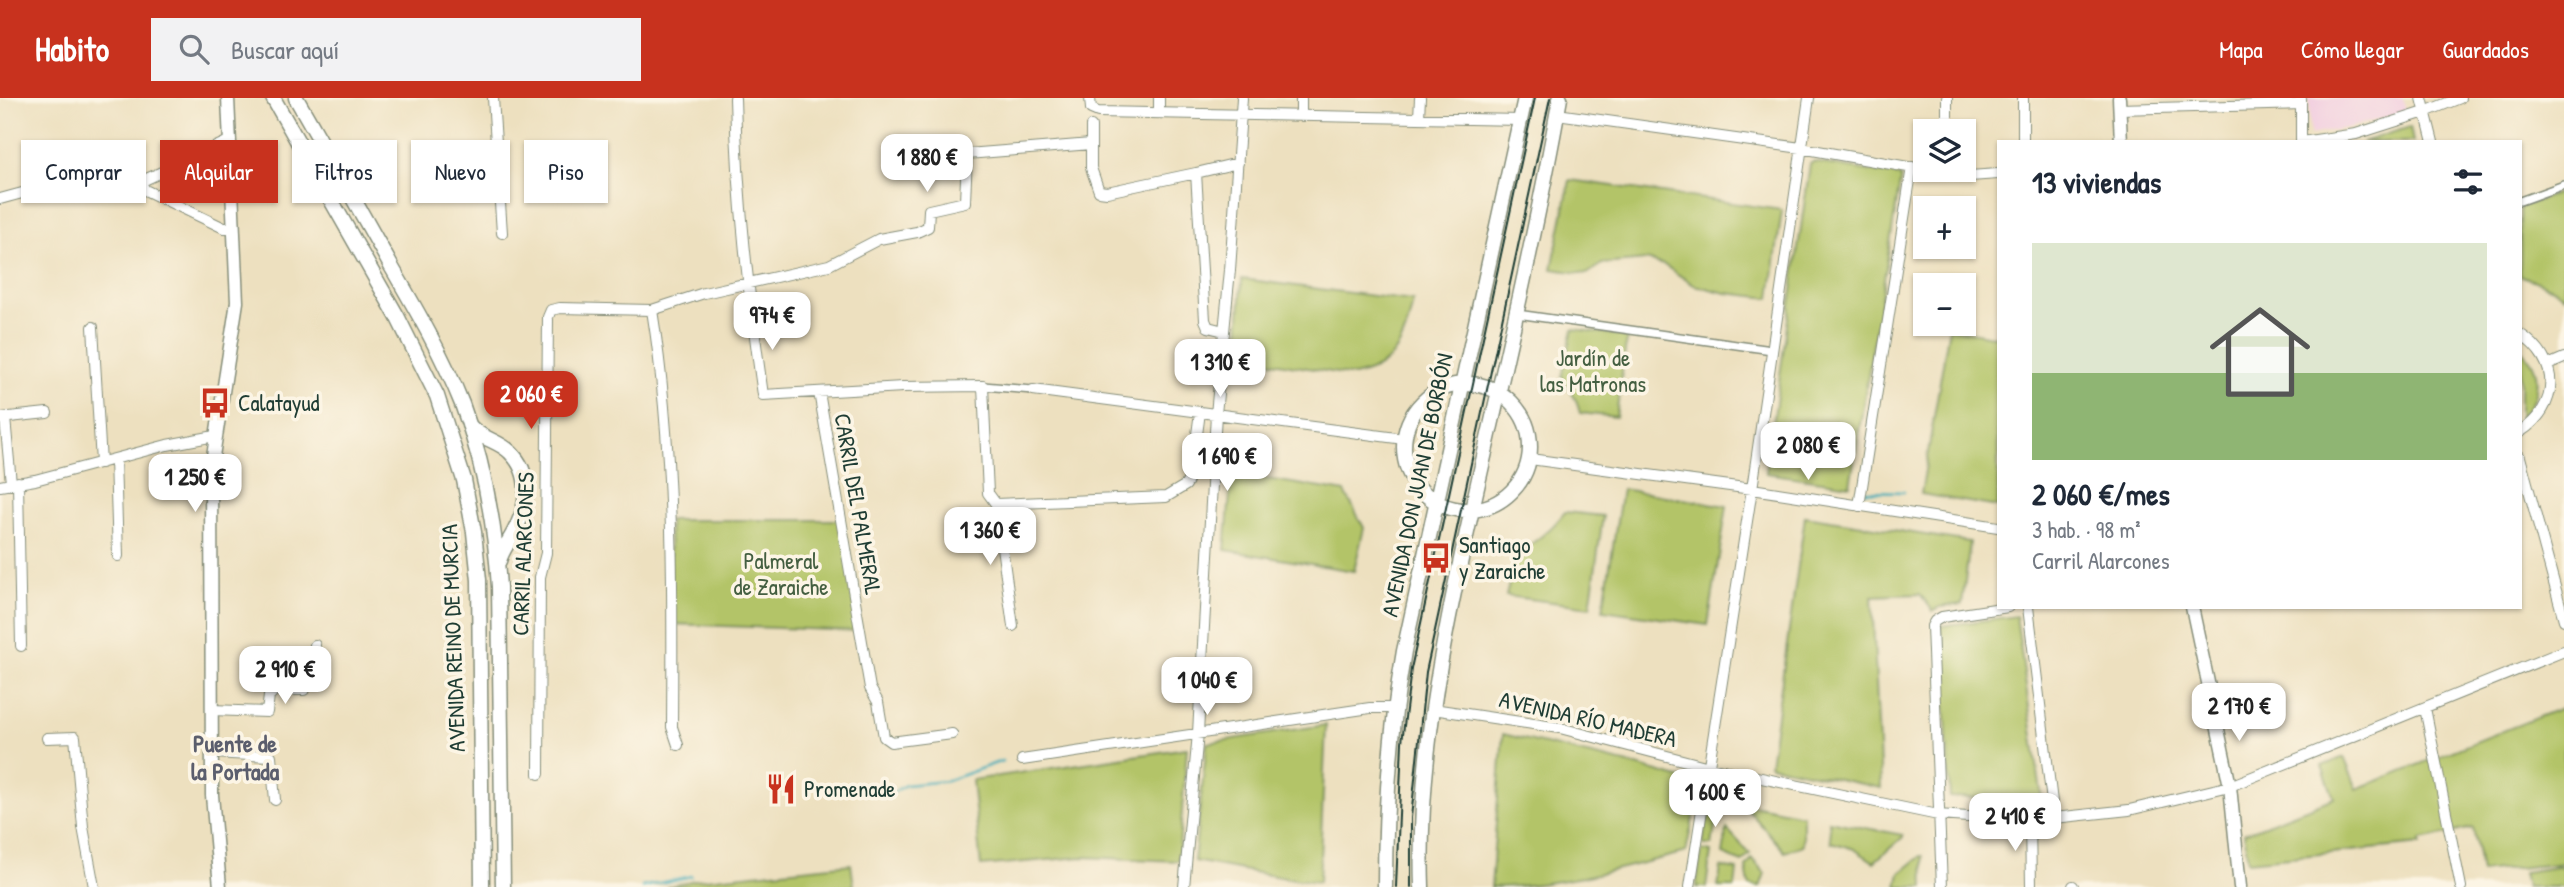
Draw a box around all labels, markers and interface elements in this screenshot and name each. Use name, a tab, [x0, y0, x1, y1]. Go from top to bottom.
search box	[151, 18, 641, 81]
text: Habito	[35, 27, 109, 71]
icon: search	[175, 30, 213, 68]
text: Buscar aquí	[231, 32, 339, 67]
text: Mapa	[2219, 33, 2263, 65]
text: Cómo llegar	[2301, 33, 2404, 65]
text: Guardados	[2442, 33, 2529, 65]
map controls	[1913, 119, 1976, 336]
button: layers	[1913, 119, 1976, 182]
pin: 1 880 €	[862, 134, 992, 194]
chip: Comprar	[21, 140, 146, 203]
chip: Alquilar	[160, 140, 278, 203]
chip: Filtros	[292, 140, 397, 203]
chip: Nuevo	[411, 140, 510, 203]
chip: Piso	[524, 140, 608, 203]
text: 1 880 €	[897, 141, 957, 172]
text: 13 viviendas	[2032, 162, 2161, 202]
icon: filters	[2449, 163, 2487, 201]
button: +	[1913, 196, 1976, 259]
button: −	[1913, 273, 1976, 336]
icon: home	[2197, 289, 2323, 415]
pin: 974 €	[723, 292, 821, 352]
text: 974 €	[750, 299, 794, 330]
pin: 1 310 €	[1155, 340, 1285, 399]
park label: Jardín de las Matronas	[1540, 342, 1646, 399]
text: 1 310 €	[1191, 346, 1249, 377]
street label: AVENIDA DON JUAN DE BORBÓN	[1373, 350, 1460, 619]
pin: 2 060 €	[466, 372, 596, 431]
text: 2 060 €	[500, 378, 562, 409]
bus stop icon: Calatayud	[198, 386, 232, 420]
place label: Calatayud	[238, 387, 320, 418]
street label: CARRIL DEL PALMERAL	[827, 411, 890, 597]
pin: 2 080 €	[1743, 422, 1873, 482]
text: 2 080 €	[1777, 429, 1839, 460]
pin: 1 690 €	[1162, 434, 1292, 493]
text: 1 690 €	[1198, 440, 1256, 471]
pin: 1 250 €	[130, 454, 260, 514]
text: 1 250 €	[165, 461, 225, 492]
street label: CARRIL ALARCONES	[504, 471, 541, 636]
text: 2 060 €/mes	[2032, 474, 2170, 514]
pin: 1 360 €	[925, 508, 1055, 567]
text: 1 360 €	[960, 514, 1020, 545]
text: 3 hab. · 98 m²	[2032, 514, 2140, 545]
street label: AVENIDA REINO DE MURCIA	[433, 523, 472, 753]
place label: Santiago y Zaraiche	[1459, 529, 1545, 586]
bus stop icon: Santiago y Zaraiche	[1419, 541, 1453, 575]
park label: Palmeral de Zaraiche	[734, 545, 828, 602]
text: Carril Alarcones	[2032, 545, 2170, 576]
pin: 2 910 €	[220, 646, 350, 706]
text: 2 910 €	[255, 653, 315, 684]
pin: 1 040 €	[1142, 658, 1272, 717]
text: 1 040 €	[1177, 664, 1237, 695]
street label: AVENIDA RÍO MADERA	[1496, 683, 1680, 754]
pin: 2 170 €	[2174, 684, 2304, 743]
text: 2 170 €	[2208, 690, 2270, 721]
district label: Puente de la Portada	[191, 727, 280, 787]
pin: 1 600 €	[1650, 770, 1780, 829]
restaurant icon: Promenade	[764, 772, 798, 806]
place label: Promenade	[804, 773, 896, 804]
text: 1 600 €	[1685, 776, 1745, 807]
pin: 2 410 €	[1950, 794, 2080, 853]
text: 2 410 €	[1985, 800, 2045, 831]

